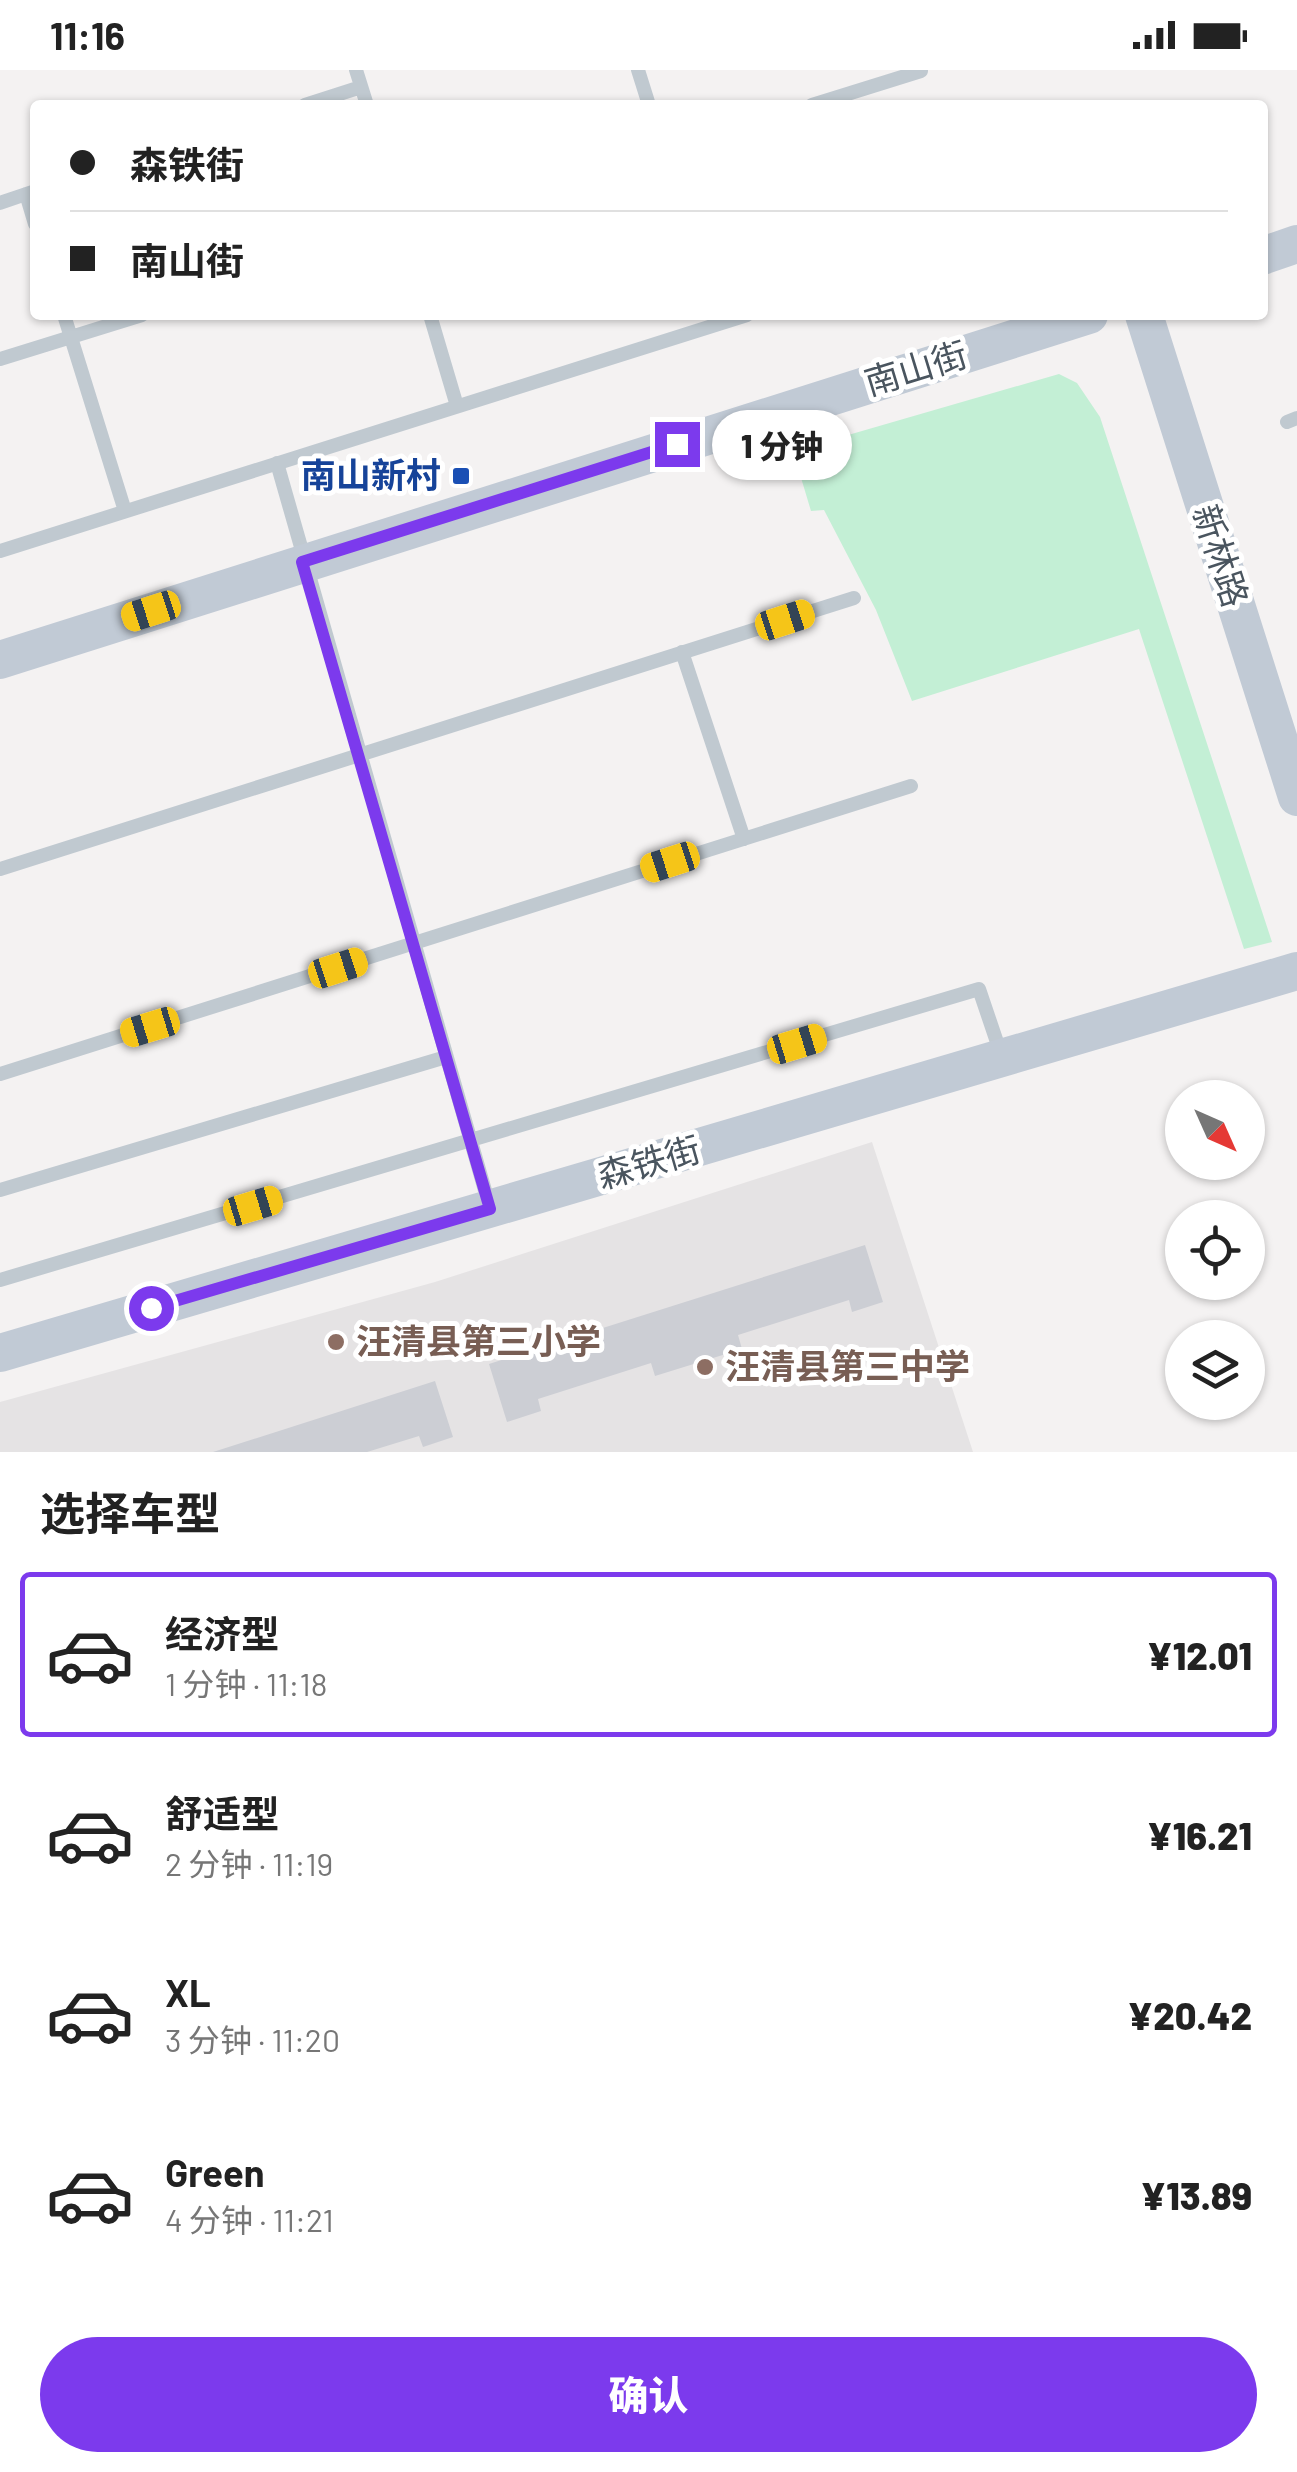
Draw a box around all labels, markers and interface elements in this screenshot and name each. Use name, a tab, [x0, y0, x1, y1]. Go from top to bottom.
text: 11:16	[50, 12, 125, 58]
text: 森铁街	[130, 141, 244, 187]
text: 南山街	[130, 237, 244, 283]
street label: 南山街	[859, 332, 972, 403]
callout: 1 分钟	[712, 409, 852, 479]
route end	[655, 422, 700, 467]
text: 1 分钟	[741, 426, 823, 464]
place label: 南山新村	[301, 453, 441, 495]
marker: 南山新村	[450, 465, 472, 487]
street label: 新林路	[1186, 499, 1258, 612]
car	[118, 587, 184, 635]
car	[752, 596, 818, 644]
car	[637, 838, 703, 886]
car	[305, 944, 371, 992]
car	[117, 1004, 183, 1050]
car	[764, 1021, 830, 1067]
north arrow	[1165, 1080, 1265, 1180]
map controls	[1165, 1080, 1265, 1420]
street label: 森铁街	[592, 1126, 705, 1196]
car	[220, 1183, 286, 1229]
button: locate	[1165, 1200, 1265, 1300]
route start	[129, 1286, 174, 1331]
place label: 汪清县第三小学	[356, 1319, 601, 1361]
button: layers	[1165, 1320, 1265, 1420]
marker: 汪清县第三小学	[325, 1331, 347, 1353]
place label: 汪清县第三中学	[725, 1344, 970, 1386]
marker: 汪清县第三中学	[694, 1356, 716, 1378]
text: 选择车型	[40, 1485, 220, 1539]
icon: car	[45, 1610, 135, 1700]
text: 经济型	[165, 1610, 279, 1656]
text: ¥12.01	[1147, 1632, 1252, 1678]
text: 1 分钟 · 11:18	[165, 1664, 327, 1702]
icon: car	[45, 1790, 135, 1880]
text: 舒适型	[165, 1790, 279, 1836]
text: ¥16.21	[1147, 1812, 1252, 1858]
text: 2 分钟 · 11:19	[165, 1844, 333, 1882]
text: XL	[165, 1969, 211, 2015]
icon: car	[45, 1970, 135, 2060]
text: ¥20.42	[1127, 1992, 1252, 2038]
text: 3 分钟 · 11:20	[165, 2020, 340, 2058]
text: Green	[165, 2149, 265, 2195]
icon: car	[45, 2150, 135, 2240]
text: ¥13.89	[1140, 2172, 1252, 2218]
text: 4 分钟 · 11:21	[165, 2200, 334, 2238]
button: 确认	[40, 2337, 1257, 2452]

